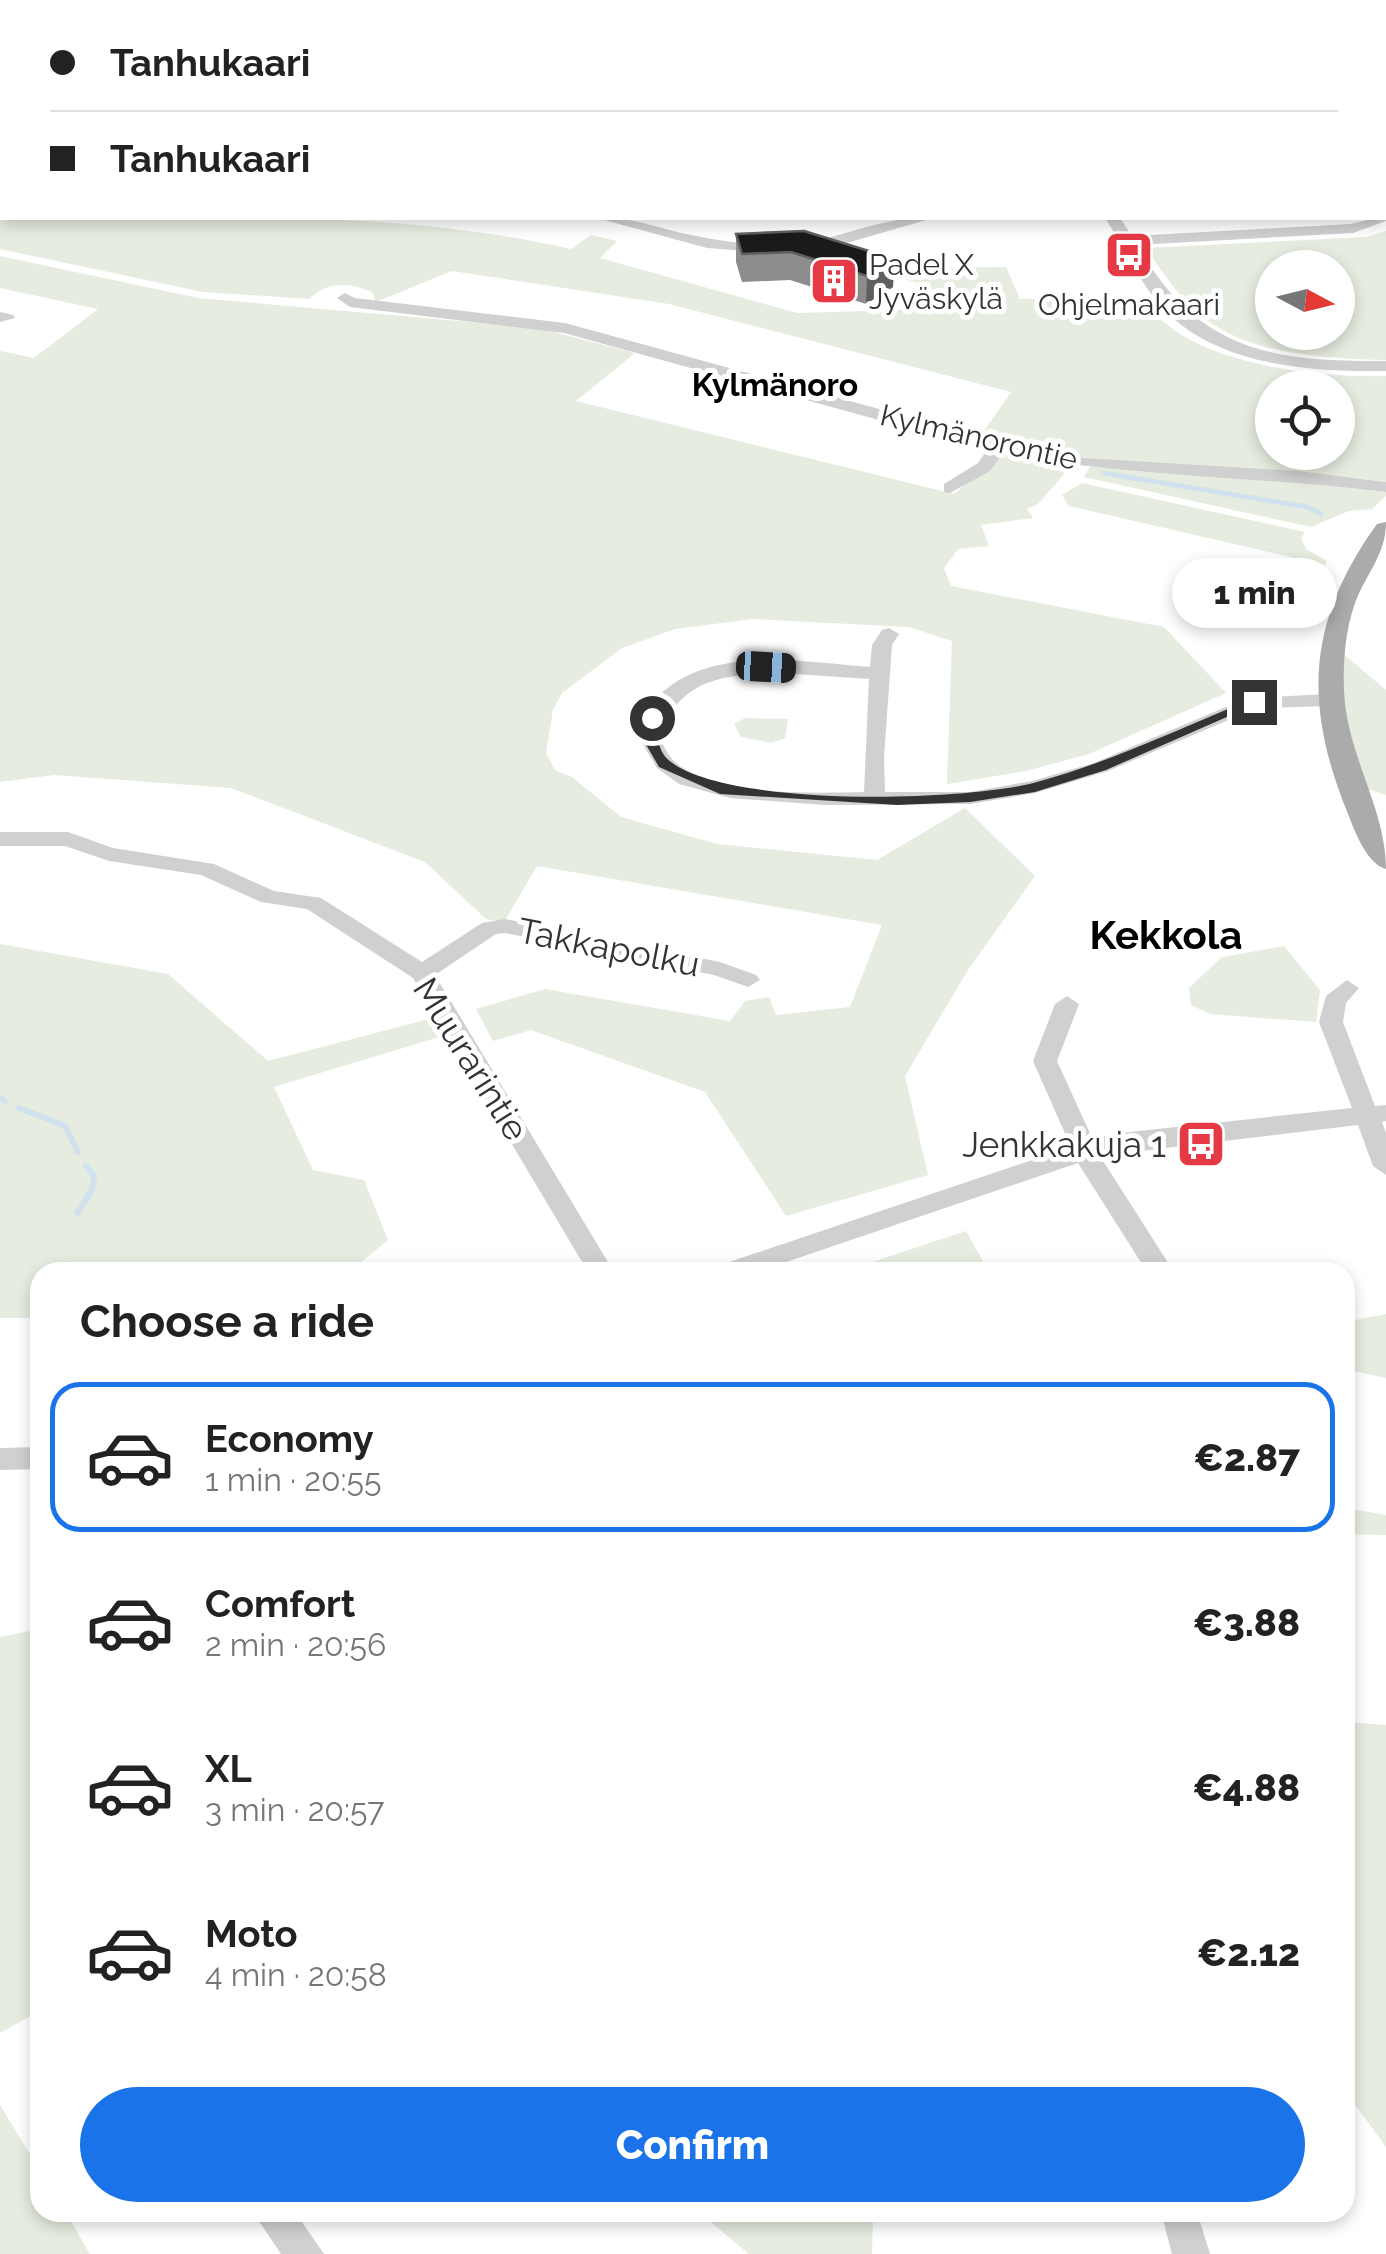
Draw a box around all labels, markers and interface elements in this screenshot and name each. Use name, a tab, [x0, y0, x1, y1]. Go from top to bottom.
text: Tanhukaari	[110, 40, 311, 85]
text: Tanhukaari	[110, 136, 311, 181]
bus stop icon: Ohjelmakaari	[1103, 229, 1155, 281]
place label: Padel X Jyväskylä	[869, 247, 1003, 316]
north arrow	[1255, 250, 1355, 350]
map controls	[1255, 250, 1355, 470]
building icon: Padel X Jyväskylä	[808, 255, 860, 307]
place label: Ohjelmakaari	[1038, 287, 1220, 322]
district label: Kylmänoro	[692, 366, 858, 403]
button: locate	[1255, 370, 1355, 470]
street label: Kylmänorontie	[877, 397, 1081, 477]
callout: 1 min	[1172, 557, 1336, 627]
text: 1 min	[1213, 574, 1296, 611]
car	[735, 650, 797, 684]
route end	[1232, 680, 1277, 725]
route start	[630, 696, 675, 741]
street label: Takkapolku	[515, 909, 703, 985]
district label: Kekkola	[1090, 911, 1242, 958]
street label: Muurarintie	[405, 970, 537, 1148]
bus stop icon: Jenkkakuja 1	[1175, 1118, 1227, 1170]
place label: Jenkkakuja 1	[962, 1124, 1166, 1165]
text: Choose a ride	[80, 1295, 374, 1348]
icon: car	[85, 1412, 175, 1502]
text: Economy	[205, 1416, 374, 1461]
text: €2.87	[1194, 1435, 1300, 1480]
text: 1 min · 20:55	[205, 1461, 381, 1498]
icon: car	[85, 1577, 175, 1667]
text: Comfort	[205, 1581, 355, 1626]
text: €3.88	[1193, 1600, 1300, 1645]
text: 2 min · 20:56	[205, 1626, 386, 1663]
icon: car	[85, 1742, 175, 1832]
text: XL	[205, 1746, 252, 1791]
text: €4.88	[1192, 1765, 1300, 1810]
text: 3 min · 20:57	[205, 1791, 384, 1828]
icon: car	[85, 1907, 175, 1997]
text: Moto	[205, 1911, 298, 1956]
text: €2.12	[1197, 1930, 1300, 1975]
text: 4 min · 20:58	[205, 1956, 387, 1993]
button: Confirm	[80, 2087, 1305, 2202]

